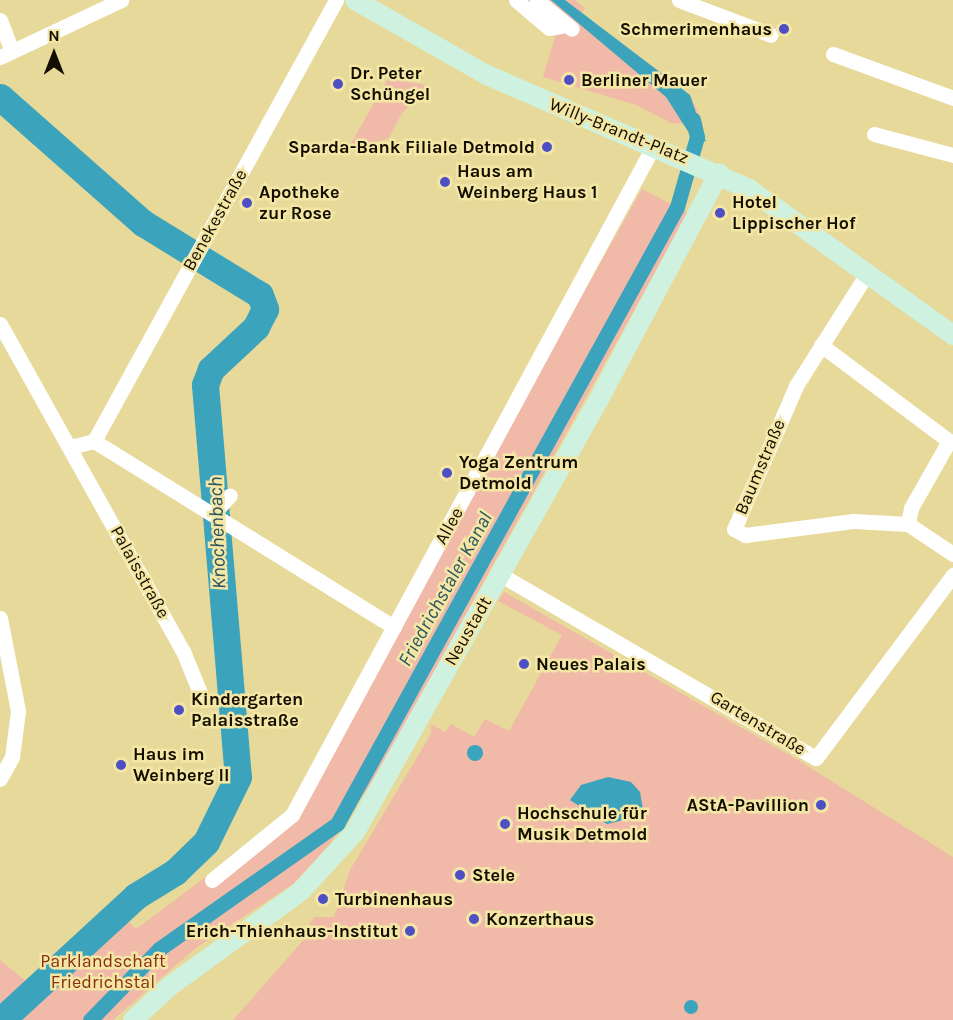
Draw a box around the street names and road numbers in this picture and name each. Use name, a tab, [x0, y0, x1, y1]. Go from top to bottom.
street label: Willy-Brandt-Platz	[546, 93, 692, 169]
street label: Benekestraße	[178, 165, 252, 275]
street label: Baumstraße	[730, 416, 790, 518]
street label: Allee	[430, 504, 468, 548]
street label: Palaisstraße	[106, 522, 174, 622]
street label: Neustadt	[440, 593, 496, 669]
street label: Gartenstraße	[706, 686, 810, 760]

